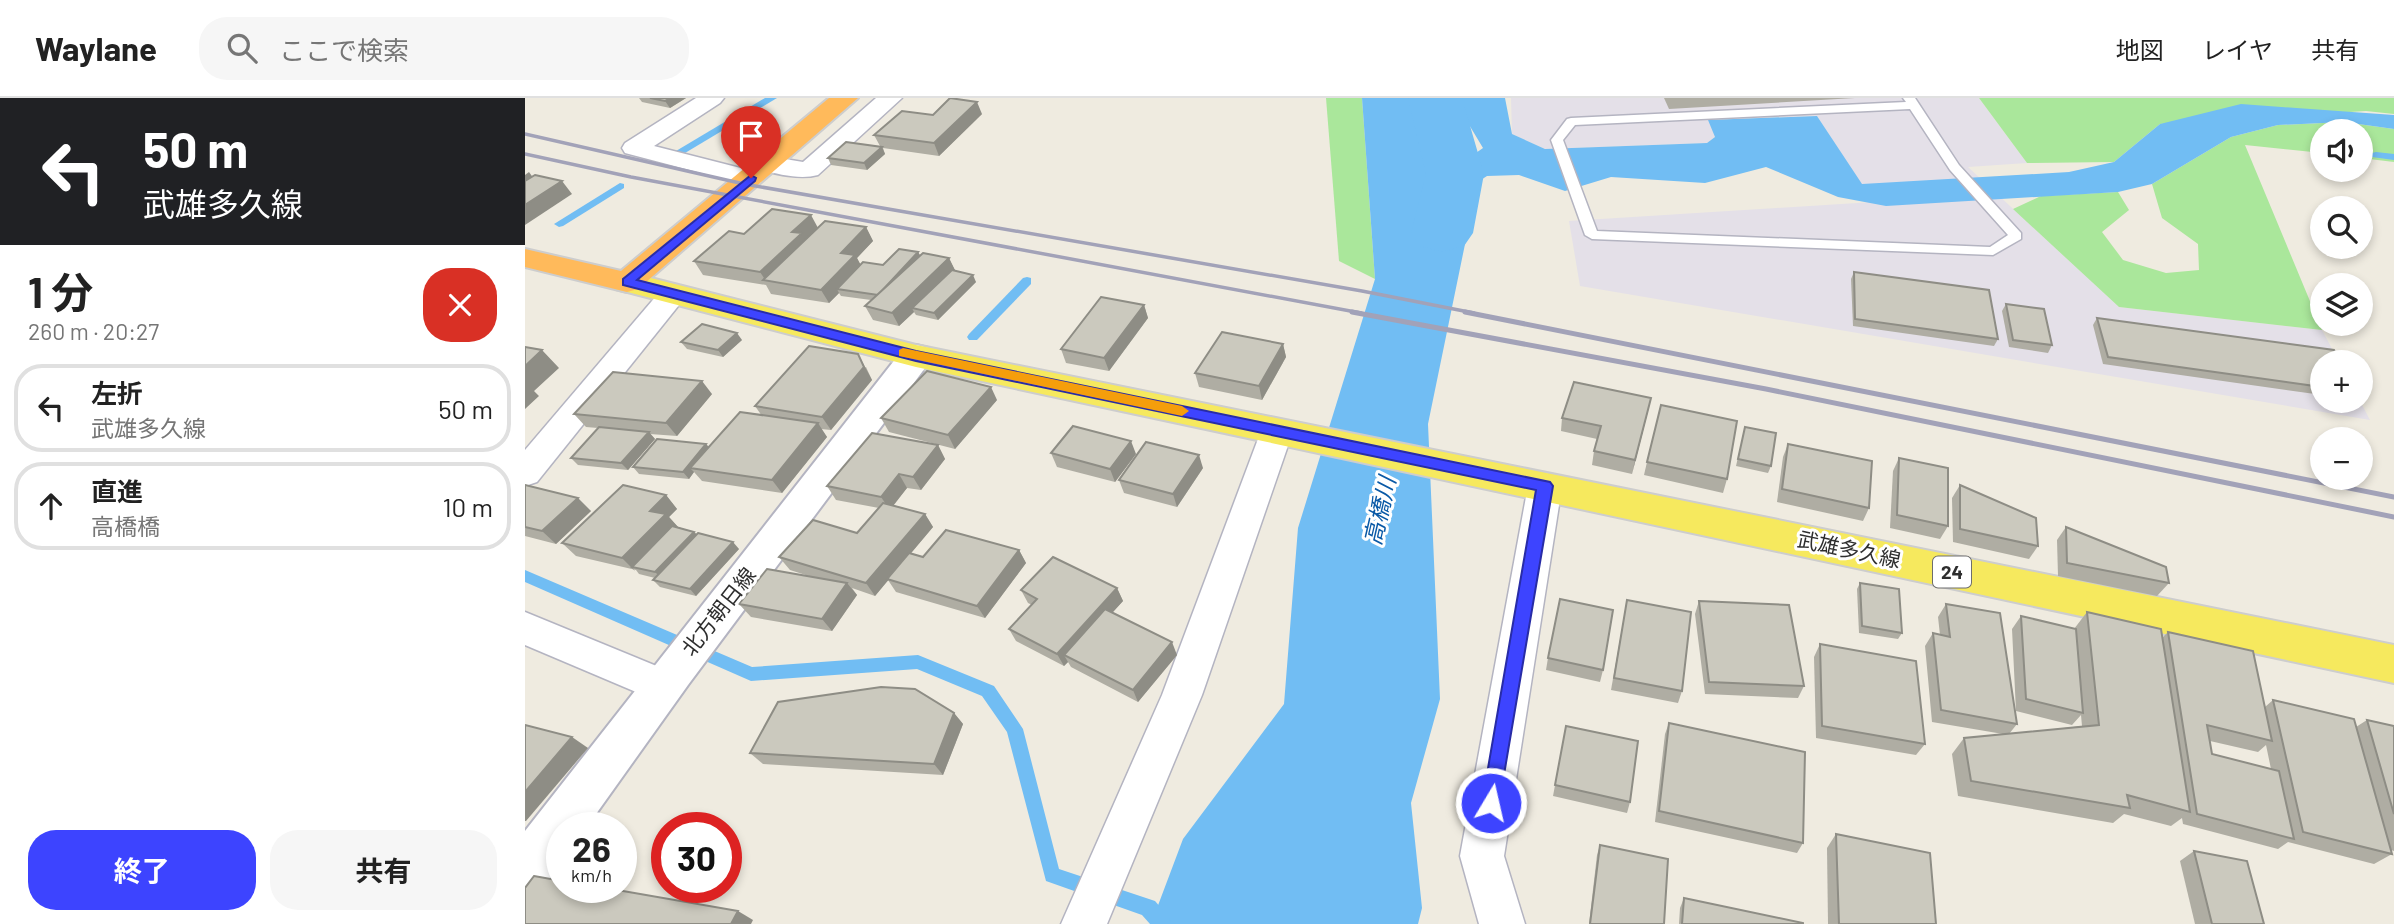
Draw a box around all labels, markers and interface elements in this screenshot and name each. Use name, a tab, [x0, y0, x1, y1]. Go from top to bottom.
search box	[199, 17, 689, 80]
text: Waylane	[35, 28, 157, 68]
icon: search	[223, 29, 261, 67]
text: ここで検索	[279, 34, 409, 65]
text: 地図	[2116, 35, 2164, 64]
text: レイヤ	[2202, 35, 2273, 64]
text: 共有	[2311, 35, 2359, 64]
pin	[721, 106, 781, 178]
icon: arrive	[732, 117, 770, 155]
text: 50 m	[143, 119, 248, 178]
map controls	[2310, 119, 2373, 490]
button: sound	[2310, 119, 2373, 182]
icon: left	[28, 126, 119, 217]
text: 武雄多久線	[143, 184, 303, 222]
button: search	[2310, 196, 2373, 259]
text: 1 分	[28, 266, 93, 316]
button: close	[423, 268, 497, 342]
button: layers	[2310, 273, 2373, 336]
text: 260 m · 20:27	[28, 317, 159, 345]
button: +	[2310, 350, 2373, 413]
text: 左折	[91, 377, 143, 408]
icon: left	[32, 389, 70, 427]
text: 50 m	[438, 393, 493, 424]
text: 武雄多久線	[91, 414, 206, 442]
button: −	[2310, 427, 2373, 490]
water label: 高橋川	[1358, 471, 1401, 548]
text: 直進	[91, 475, 143, 506]
icon: ahead	[32, 487, 70, 525]
text: 10 m	[443, 491, 493, 522]
text: 高橋橋	[91, 512, 160, 540]
street label: 武雄多久線	[1795, 525, 1903, 572]
road number: 24	[1933, 556, 1971, 587]
street label: 北方朝日線	[676, 562, 760, 660]
position arrow	[1454, 766, 1528, 840]
speed limit sign: 30	[651, 812, 742, 903]
text: 26	[572, 827, 611, 869]
button: 終了	[28, 830, 256, 910]
button: 共有	[270, 830, 497, 910]
text: km/h	[571, 864, 612, 886]

